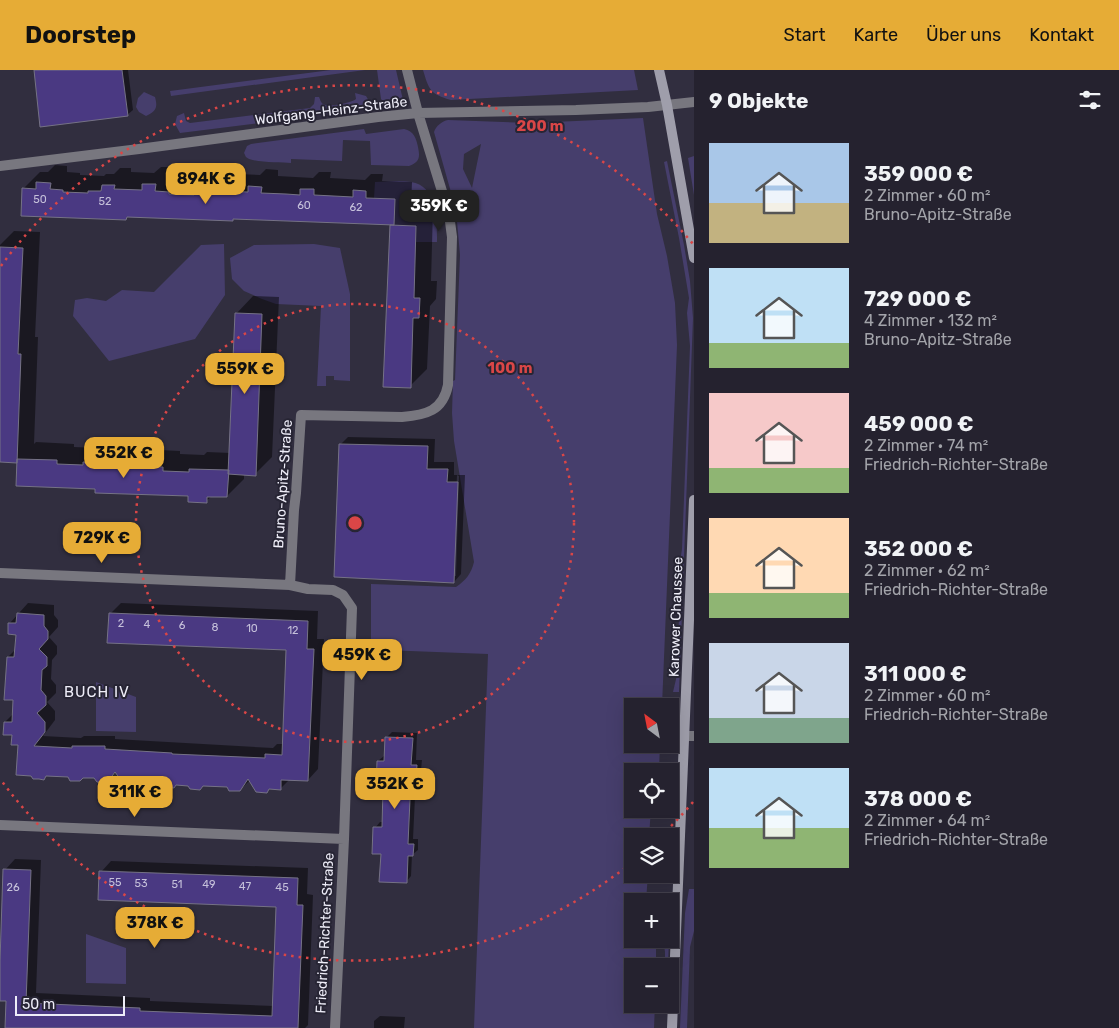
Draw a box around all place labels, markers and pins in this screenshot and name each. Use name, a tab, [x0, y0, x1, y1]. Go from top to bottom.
pin: 894K €	[165, 162, 247, 205]
pin: 359K €	[398, 190, 480, 232]
pin: 559K €	[204, 352, 286, 395]
pin: 352K €	[83, 436, 165, 479]
centre of rings	[346, 514, 364, 532]
pin: 729K €	[61, 522, 143, 564]
pin: 459K €	[321, 638, 403, 681]
pin: 352K €	[354, 768, 436, 810]
pin: 311K €	[94, 776, 176, 818]
pin: 378K €	[114, 906, 196, 949]

